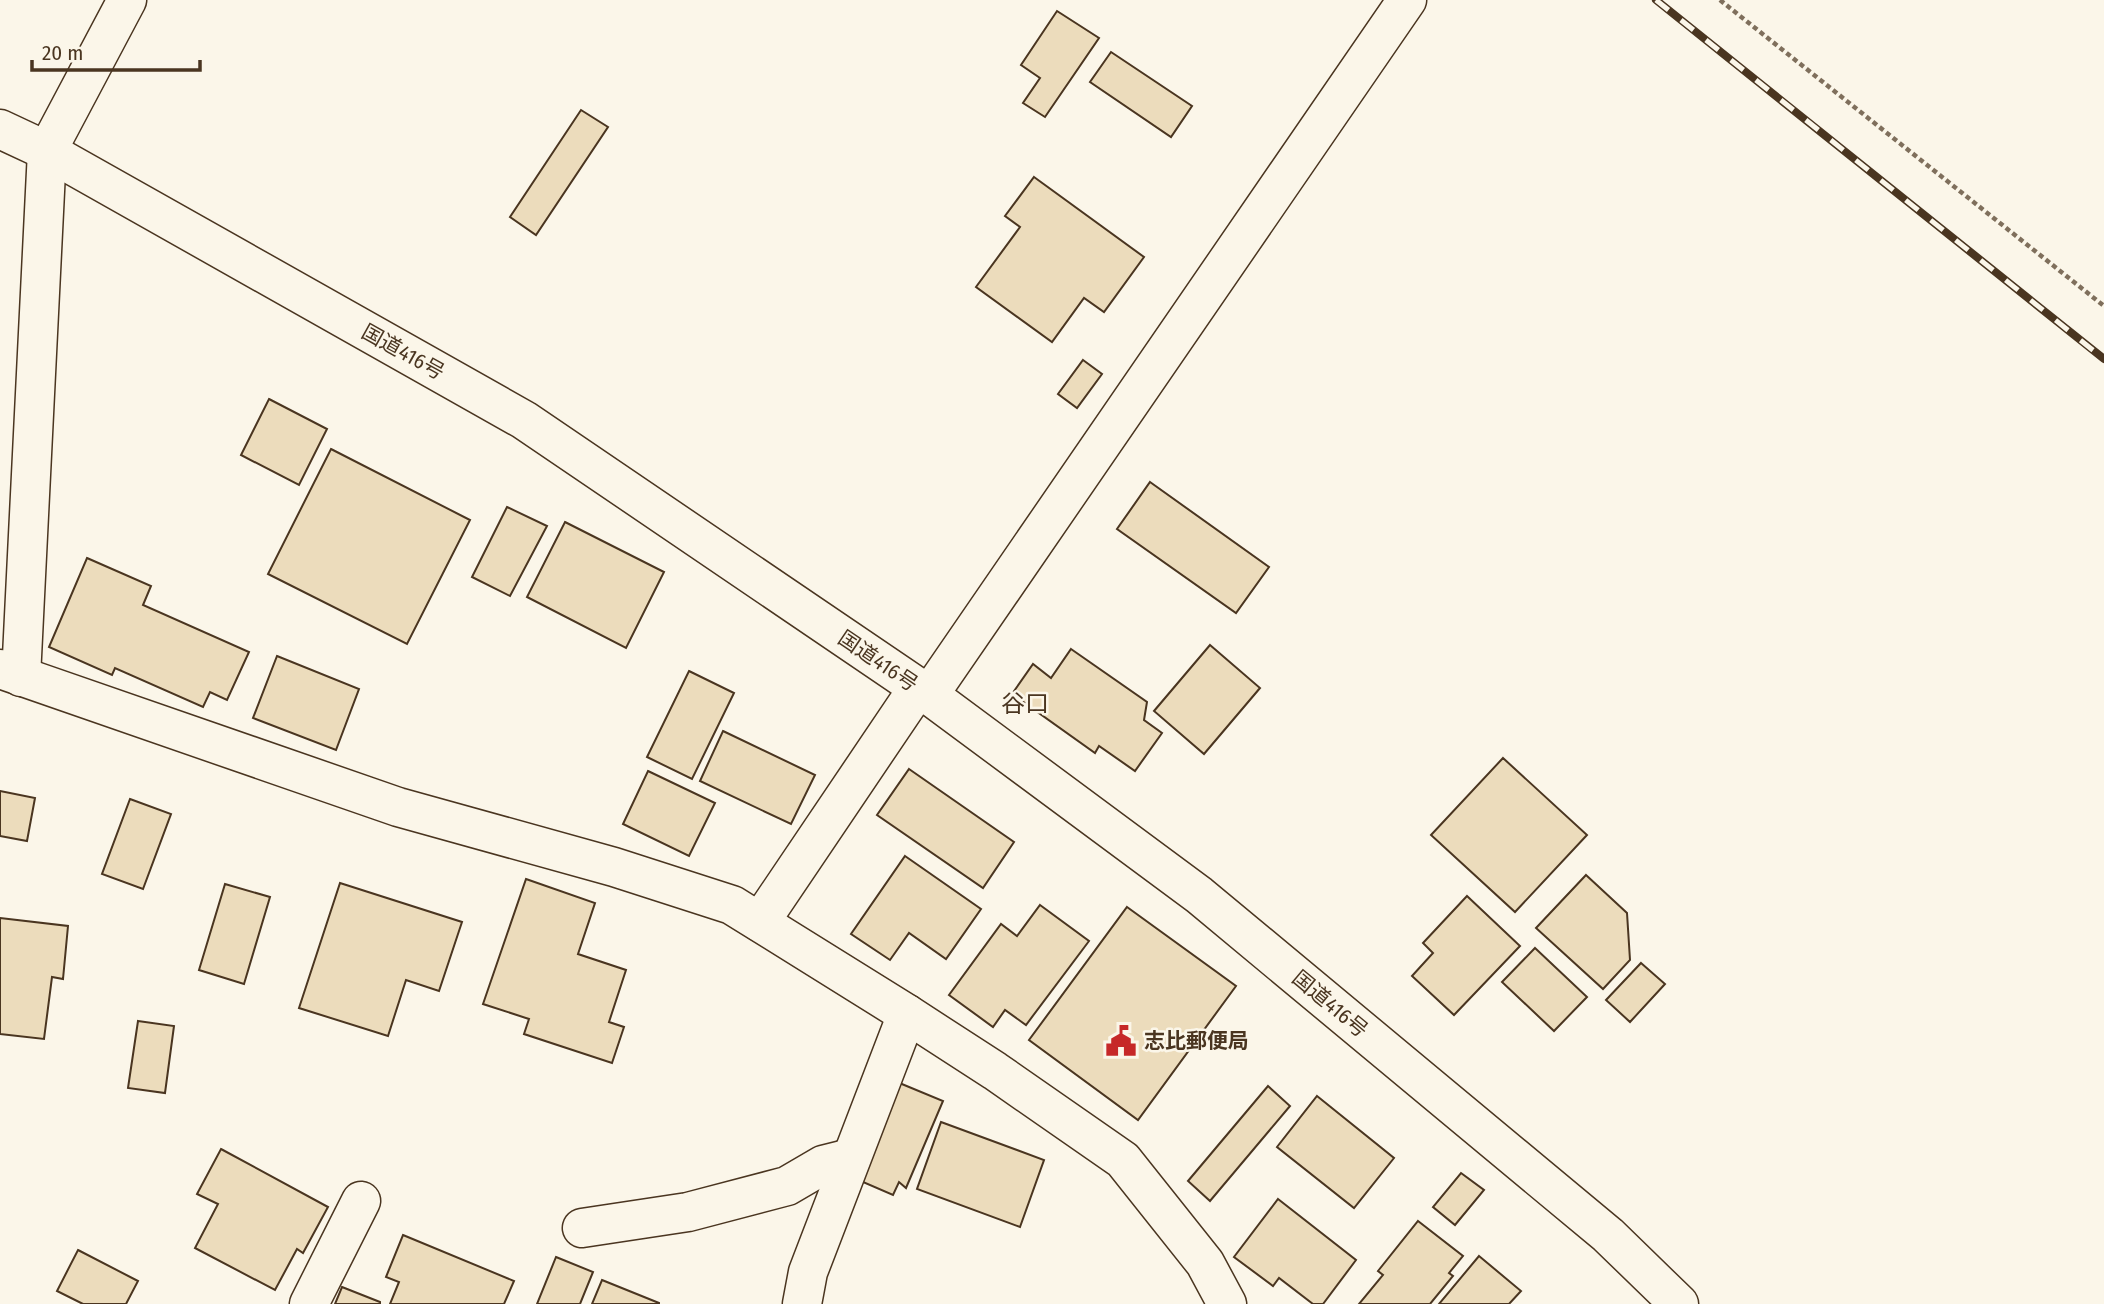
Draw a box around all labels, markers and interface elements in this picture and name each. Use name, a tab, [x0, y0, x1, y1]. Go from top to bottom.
scale bar	[32, 28, 200, 72]
text: 20 m	[42, 40, 83, 66]
street label: 国道416号	[357, 319, 449, 385]
street label: 国道416号	[833, 625, 923, 697]
district label: 谷口	[1001, 690, 1049, 718]
street label: 国道416号	[1287, 965, 1373, 1043]
public building icon: 志比郵便局	[1104, 1024, 1138, 1058]
place label: 志比郵便局	[1144, 1028, 1249, 1054]

